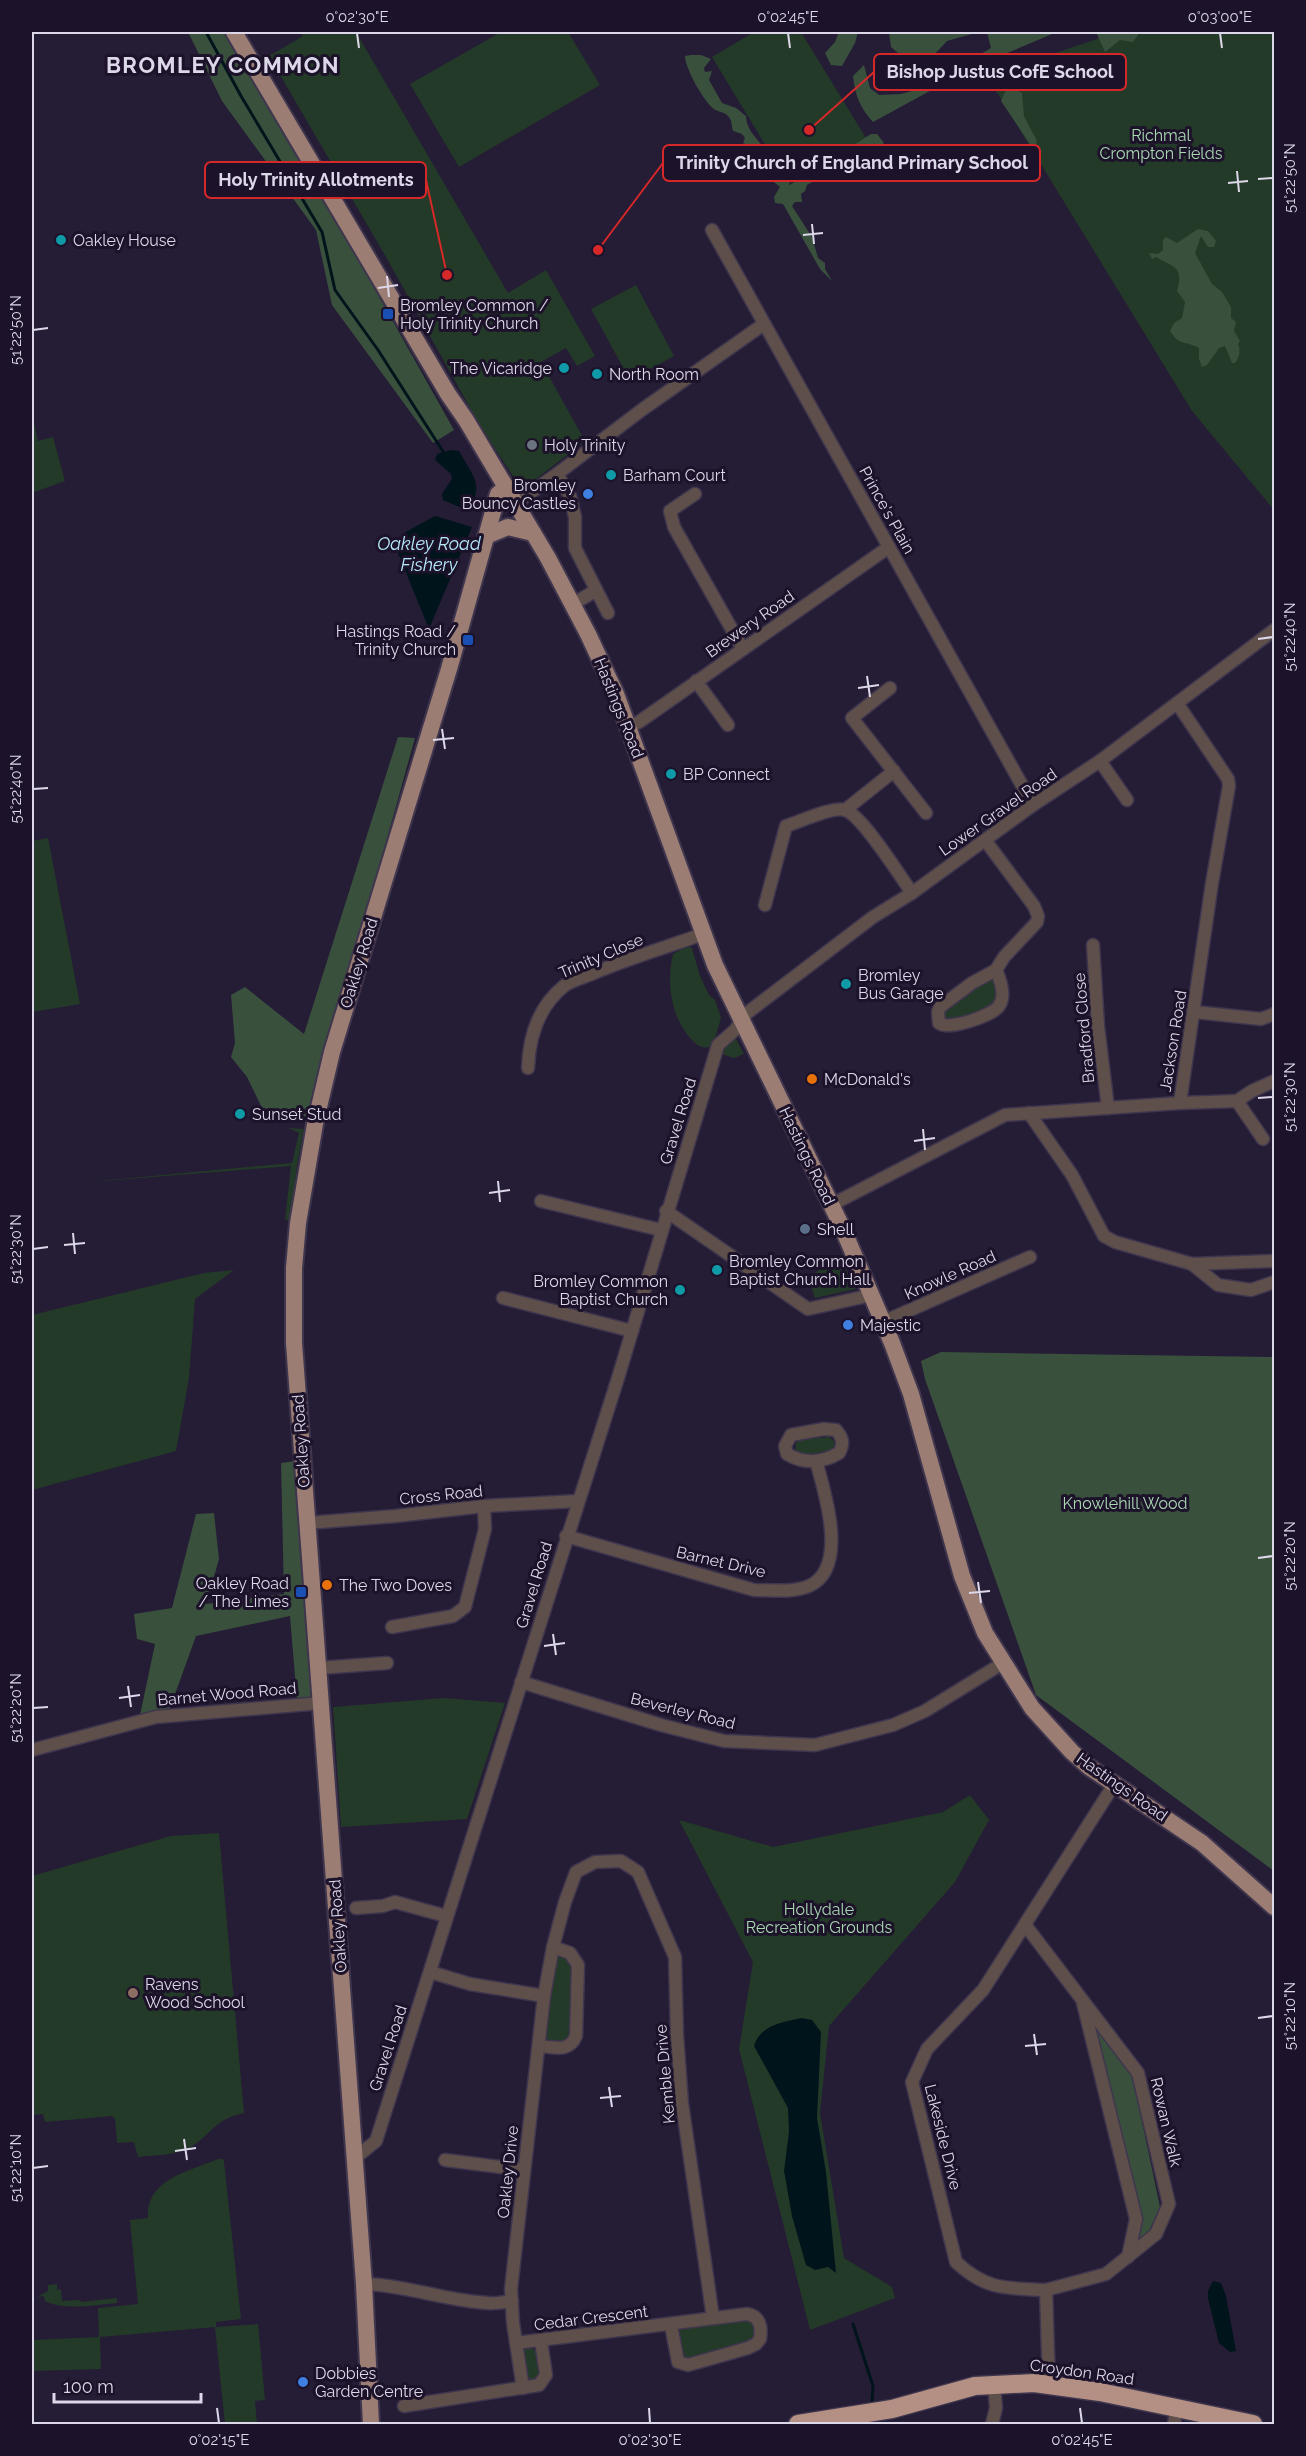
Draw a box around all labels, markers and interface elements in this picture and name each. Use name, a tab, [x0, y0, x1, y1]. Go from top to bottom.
text: 0°02'30"E	[325, 8, 389, 26]
text: 0°02'45"E	[757, 8, 819, 26]
text: 0°03'00"E	[1188, 8, 1252, 26]
district label: BROMLEY COMMON	[106, 52, 340, 78]
callout: Bishop Justus CofE School	[874, 54, 1126, 90]
text: Bishop Justus CofE School	[886, 61, 1114, 82]
park label: Richmal Crompton Fields	[1100, 126, 1223, 163]
text: 51°22'50"N	[1281, 143, 1299, 213]
callout: Trinity Church of England Primary School	[663, 145, 1040, 181]
text: Trinity Church of England Primary School	[676, 152, 1028, 173]
callout: Holy Trinity Allotments	[205, 162, 426, 198]
text: Holy Trinity Allotments	[218, 169, 414, 190]
place label: Oakley House	[73, 231, 176, 250]
marker: Oakley House	[54, 233, 68, 247]
text: 51°22'50"N	[7, 295, 25, 365]
place label: Bromley Common / Holy Trinity Church	[400, 296, 549, 333]
marker: Bromley Common / Holy Trinity Church	[381, 307, 395, 321]
place label: The Vicaridge	[450, 359, 552, 378]
marker: The Vicaridge	[557, 361, 571, 375]
place label: North Room	[609, 365, 699, 384]
marker: North Room	[590, 367, 604, 381]
place label: Holy Trinity	[544, 436, 626, 455]
marker: Holy Trinity	[525, 438, 539, 452]
street label: Prince's Plain	[855, 463, 919, 557]
place label: Barham Court	[623, 466, 726, 485]
marker: Barham Court	[604, 468, 618, 482]
place label: Bromley Bouncy Castles	[462, 476, 576, 513]
marker: Bromley Bouncy Castles	[581, 487, 595, 501]
water label: Oakley Road Fishery	[377, 533, 482, 575]
street label: Brewery Road	[702, 586, 798, 661]
text: 51°22'40"N	[1281, 603, 1299, 671]
place label: Hastings Road / Trinity Church	[336, 622, 456, 659]
marker: Hastings Road / Trinity Church	[461, 633, 475, 647]
street label: Hastings Road	[590, 655, 648, 761]
text: 51°22'40"N	[7, 755, 25, 823]
street label: Lower Gravel Road	[936, 764, 1061, 860]
place label: BP Connect	[683, 765, 771, 784]
marker: BP Connect	[664, 767, 678, 781]
street label: Oakley Road	[336, 916, 382, 1010]
street label: Trinity Close	[556, 930, 646, 982]
place label: Bromley Bus Garage	[858, 966, 944, 1003]
street label: Bradford Close	[1070, 972, 1098, 1084]
marker: Bromley Bus Garage	[839, 977, 853, 991]
street label: Jackson Road	[1156, 989, 1190, 1093]
text: 51°22'30"N	[1281, 1062, 1299, 1132]
place label: McDonald's	[824, 1070, 911, 1089]
marker: McDonald's	[805, 1072, 819, 1086]
street label: Gravel Road	[656, 1075, 700, 1167]
street label: Hastings Road	[775, 1104, 839, 1208]
place label: Sunset Stud	[252, 1105, 341, 1124]
marker: Sunset Stud	[233, 1107, 247, 1121]
text: 51°22'30"N	[7, 1214, 25, 1284]
place label: Shell	[817, 1220, 855, 1239]
marker: Shell	[798, 1222, 812, 1236]
street label: Knowle Road	[901, 1246, 999, 1304]
place label: Bromley Common Baptist Church Hall	[729, 1252, 871, 1289]
marker: Bromley Common Baptist Church Hall	[710, 1263, 724, 1277]
place label: Bromley Common Baptist Church	[533, 1272, 668, 1309]
marker: Bromley Common Baptist Church	[673, 1283, 687, 1297]
place label: Majestic	[860, 1316, 921, 1335]
marker: Majestic	[841, 1318, 855, 1332]
street label: Oakley Road	[288, 1394, 314, 1488]
street label: Cross Road	[398, 1481, 484, 1509]
park label: Knowlehill Wood	[1063, 1494, 1187, 1513]
text: 51°22'20"N	[1281, 1521, 1299, 1591]
street label: Gravel Road	[512, 1539, 556, 1631]
street label: Barnet Drive	[674, 1542, 768, 1582]
place label: Oakley Road / The Limes	[196, 1574, 289, 1611]
place label: The Two Doves	[339, 1576, 452, 1595]
marker: The Two Doves	[320, 1578, 334, 1592]
marker: Oakley Road / The Limes	[294, 1585, 308, 1599]
text: 51°22'20"N	[7, 1673, 25, 1743]
street label: Barnet Wood Road	[157, 1678, 297, 1710]
street label: Beverley Road	[629, 1689, 737, 1733]
street label: Hastings Road	[1073, 1749, 1171, 1825]
street label: Oakley Road	[325, 1879, 351, 1973]
park label: Hollydale Recreation Grounds	[746, 1900, 892, 1937]
place label: Ravens Wood School	[145, 1975, 246, 2012]
text: 51°22'10"N	[1281, 1982, 1299, 2050]
marker: Ravens Wood School	[126, 1986, 140, 2000]
street label: Gravel Road	[365, 2002, 411, 2093]
street label: Kemble Drive	[651, 2023, 679, 2125]
street label: Rowan Walk	[1146, 2075, 1186, 2169]
street label: Lakeside Drive	[921, 2082, 965, 2192]
street label: Oakley Drive	[494, 2125, 522, 2219]
text: 51°22'10"N	[7, 2134, 25, 2202]
street label: Cedar Crescent	[533, 2302, 650, 2334]
street label: Croydon Road	[1029, 2355, 1135, 2389]
place label: Dobbies Garden Centre	[315, 2364, 423, 2401]
scale bar	[54, 2366, 201, 2404]
marker: Dobbies Garden Centre	[296, 2375, 310, 2389]
text: 100 m	[63, 2376, 114, 2397]
text: 0°02'15"E	[189, 2431, 249, 2449]
text: 0°02'30"E	[618, 2431, 682, 2449]
text: 0°02'45"E	[1051, 2431, 1113, 2449]

